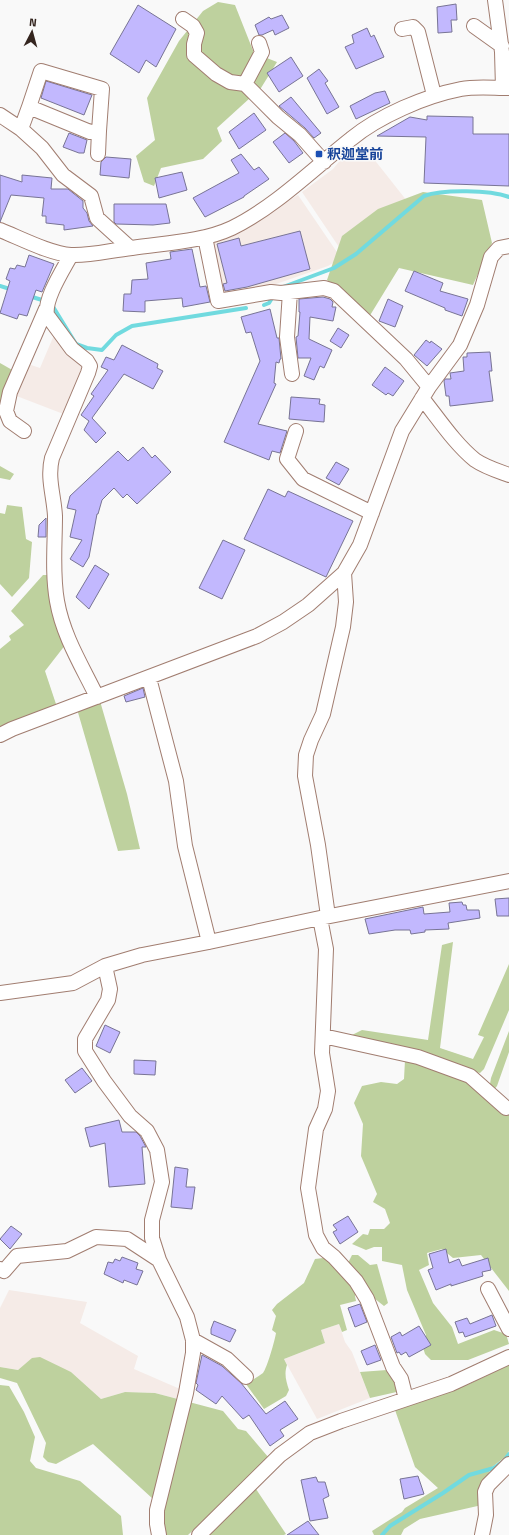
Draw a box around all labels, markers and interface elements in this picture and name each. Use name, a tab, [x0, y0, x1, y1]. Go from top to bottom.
north arrow	[12, 12, 52, 52]
text: N	[28, 14, 38, 30]
place label: 釈迦堂前	[327, 143, 383, 164]
marker: 釈迦堂前	[314, 149, 324, 159]

